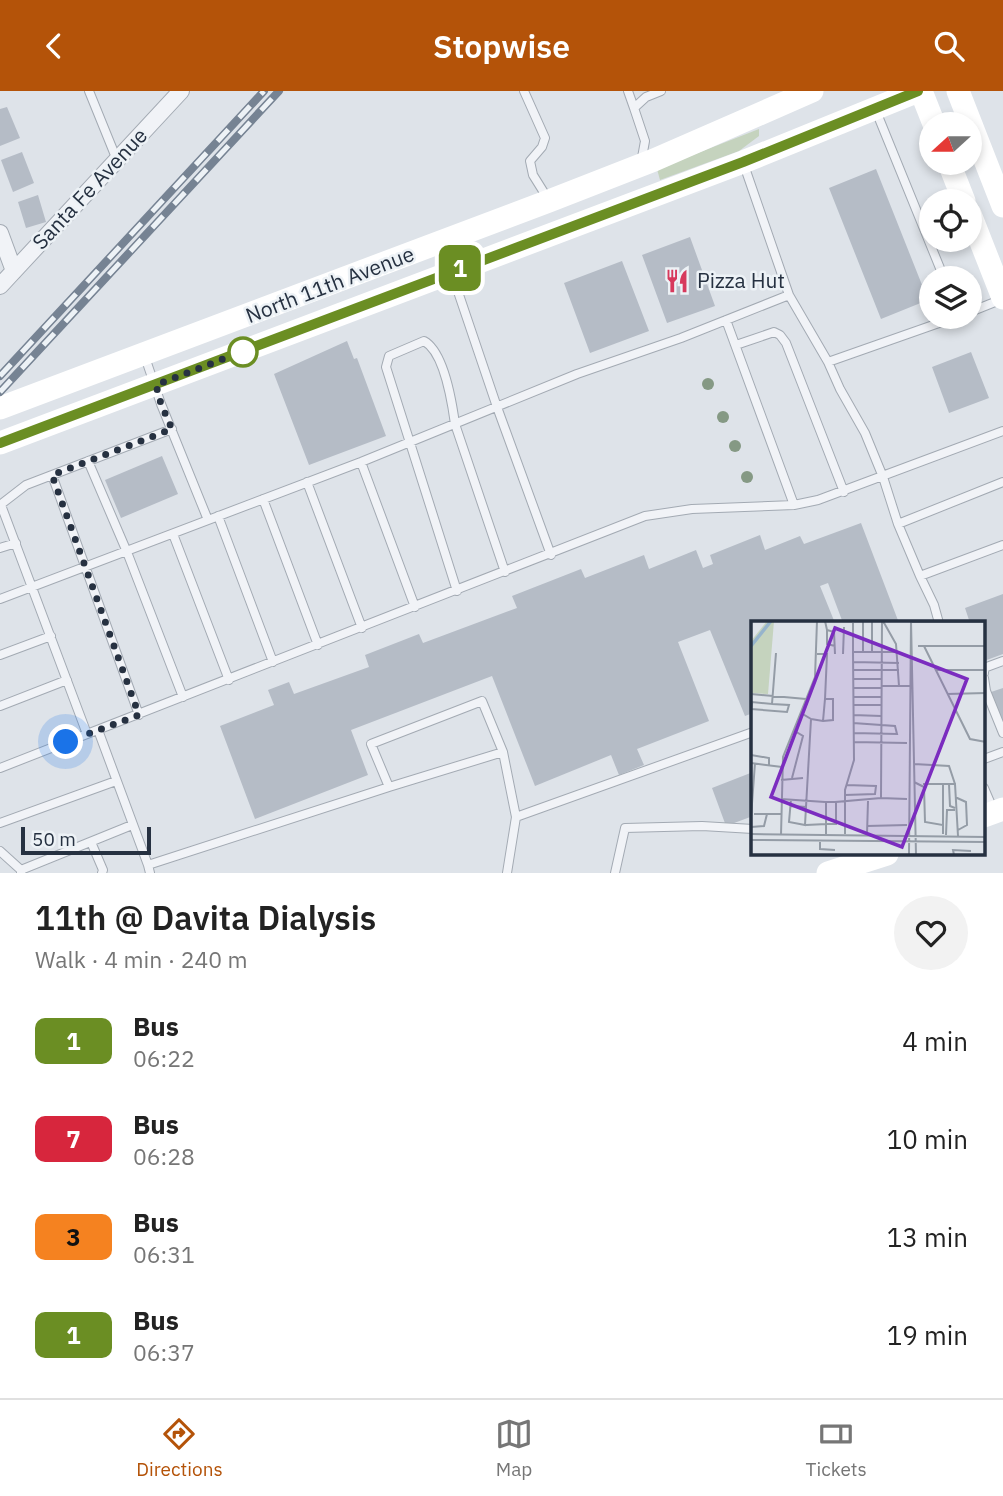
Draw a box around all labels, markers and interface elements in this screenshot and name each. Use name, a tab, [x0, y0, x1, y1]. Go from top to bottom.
text: Stopwise	[433, 25, 570, 67]
icon: back	[35, 27, 73, 65]
icon: search	[930, 27, 968, 65]
north arrow	[919, 112, 982, 175]
map controls	[919, 112, 982, 329]
street label: Santa Fe Avenue	[26, 121, 153, 255]
button: locate	[919, 189, 982, 252]
street label: North 11th Avenue	[241, 239, 418, 329]
line badge: 1	[437, 245, 483, 291]
text: 1	[453, 252, 467, 284]
place label: Pizza Hut	[697, 266, 785, 294]
button: layers	[919, 266, 982, 329]
restaurant icon: Pizza Hut	[663, 267, 691, 295]
unlabelled marker	[228, 337, 258, 367]
inset map	[751, 621, 986, 855]
your location	[48, 724, 83, 759]
scale bar	[21, 824, 150, 856]
text: 50 m	[32, 827, 76, 851]
text: 11th @ Davita Dialysis	[35, 896, 376, 939]
button: heart	[894, 896, 968, 970]
text: Walk · 4 min · 240 m	[35, 944, 248, 974]
text: Bus	[133, 1009, 179, 1043]
text: 4 min	[902, 1024, 968, 1058]
text: 1	[66, 1025, 81, 1057]
text: 06:22	[133, 1043, 195, 1073]
text: Bus	[133, 1107, 179, 1141]
text: 10 min	[887, 1122, 968, 1156]
text: 7	[66, 1123, 81, 1155]
text: 06:28	[133, 1141, 195, 1171]
text: Bus	[133, 1205, 179, 1239]
text: 13 min	[887, 1220, 968, 1254]
text: 3	[66, 1221, 81, 1253]
text: 06:31	[133, 1239, 195, 1269]
text: Bus	[133, 1303, 179, 1337]
text: 19 min	[887, 1318, 968, 1352]
text: 1	[66, 1319, 81, 1351]
text: 06:37	[133, 1337, 195, 1367]
tab: Directions	[136, 1415, 223, 1481]
tab: Map	[495, 1415, 533, 1481]
tab: Tickets	[806, 1415, 867, 1481]

